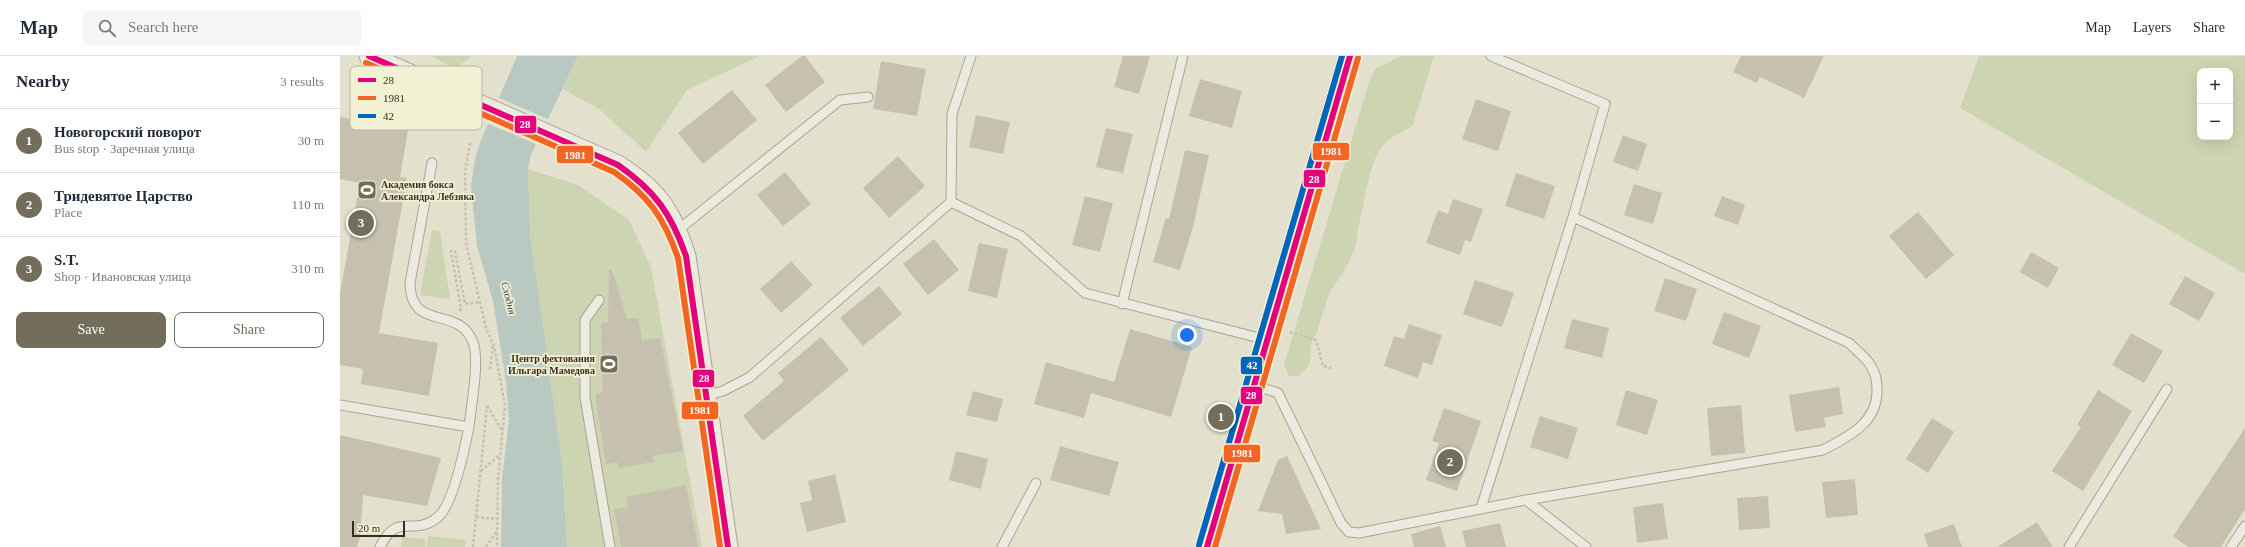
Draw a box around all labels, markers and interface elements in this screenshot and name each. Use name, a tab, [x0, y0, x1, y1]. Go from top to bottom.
search box	[82, 10, 362, 46]
text: Map	[20, 17, 58, 38]
icon: search	[96, 17, 118, 39]
text: Search here	[128, 19, 198, 35]
text: Map	[2085, 20, 2111, 35]
text: Layers	[2133, 20, 2171, 35]
text: Share	[2193, 20, 2225, 35]
legend	[350, 66, 482, 130]
map controls	[2197, 68, 2233, 140]
button: +	[2197, 68, 2233, 104]
text: Nearby	[16, 72, 70, 91]
text: 3 results	[280, 74, 324, 89]
text: 28	[383, 74, 395, 86]
text: 1981	[383, 92, 405, 104]
button: −	[2197, 104, 2233, 140]
text: 42	[383, 110, 394, 122]
line badge: 28	[514, 115, 537, 134]
text: 28	[520, 118, 531, 130]
text: Новогорский поворот	[54, 124, 201, 140]
text: 1	[26, 133, 32, 148]
text: 30 m	[298, 133, 324, 148]
text: Bus stop · Заречная улица	[54, 141, 195, 156]
line badge: 1981	[1312, 142, 1350, 161]
line badge: 1981	[556, 145, 594, 164]
text: 1981	[1320, 145, 1342, 157]
text: 1981	[564, 149, 586, 161]
line badge: 28	[1303, 169, 1326, 188]
text: 28	[1309, 173, 1320, 185]
sports icon: Академия бокса Александра Лебзяка	[356, 179, 378, 201]
place label: Академия бокса Александра Лебзяка	[381, 179, 474, 202]
text: Тридевятое Царство	[54, 188, 193, 204]
text: 2	[26, 197, 32, 212]
text: 110 m	[292, 197, 324, 212]
text: Place	[54, 205, 82, 220]
pin: 3	[348, 208, 374, 238]
text: S.T.	[54, 252, 79, 268]
text: 3	[26, 261, 32, 276]
text: 310 m	[291, 261, 324, 276]
text: Shop · Ивановская улица	[54, 269, 191, 284]
water label: Сходня	[499, 280, 519, 316]
button: Save	[16, 312, 166, 348]
button: Share	[174, 312, 324, 348]
your location	[1177, 325, 1197, 345]
place label: Центр фехтования Ильгара Мамедова	[508, 353, 596, 376]
sports icon: Центр фехтования Ильгара Мамедова	[598, 353, 620, 375]
line badge: 42	[1240, 356, 1263, 375]
text: 42	[1247, 359, 1258, 371]
line badge: 28	[692, 369, 715, 388]
text: 28	[699, 372, 710, 384]
line badge: 28	[1240, 386, 1263, 405]
text: 28	[1246, 389, 1257, 401]
line badge: 1981	[681, 401, 719, 420]
pin: 1	[1208, 402, 1234, 432]
text: 1981	[689, 404, 711, 416]
line badge: 1981	[1223, 444, 1261, 463]
text: 1981	[1231, 447, 1253, 459]
pin: 2	[1437, 447, 1463, 477]
scale bar	[352, 519, 405, 538]
text: 20 m	[358, 522, 380, 534]

